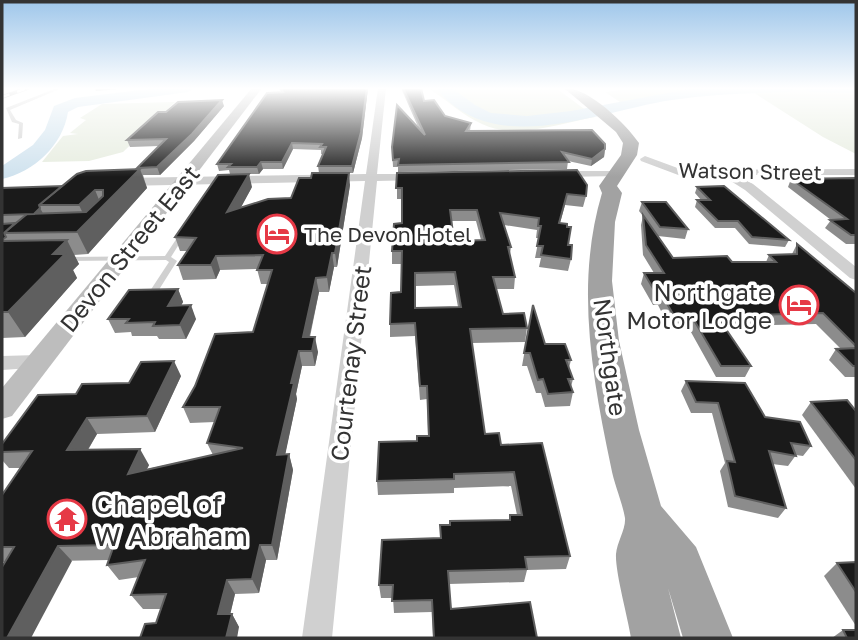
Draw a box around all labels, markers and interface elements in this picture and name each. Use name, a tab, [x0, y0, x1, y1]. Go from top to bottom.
street label: Watson Street	[678, 157, 822, 185]
street label: Devon Street East	[53, 159, 205, 337]
hotel icon: The Devon Hotel	[256, 213, 298, 255]
place label: The Devon Hotel	[304, 221, 472, 247]
street label: Courtenay Street	[324, 264, 376, 462]
place label: Northgate Motor Lodge	[626, 277, 772, 334]
hotel icon: Northgate Motor Lodge	[778, 284, 820, 326]
street label: Northgate	[588, 296, 634, 418]
place label: Chapel of W Abraham	[94, 487, 248, 552]
temple icon: Chapel of W Abraham	[46, 498, 88, 540]

